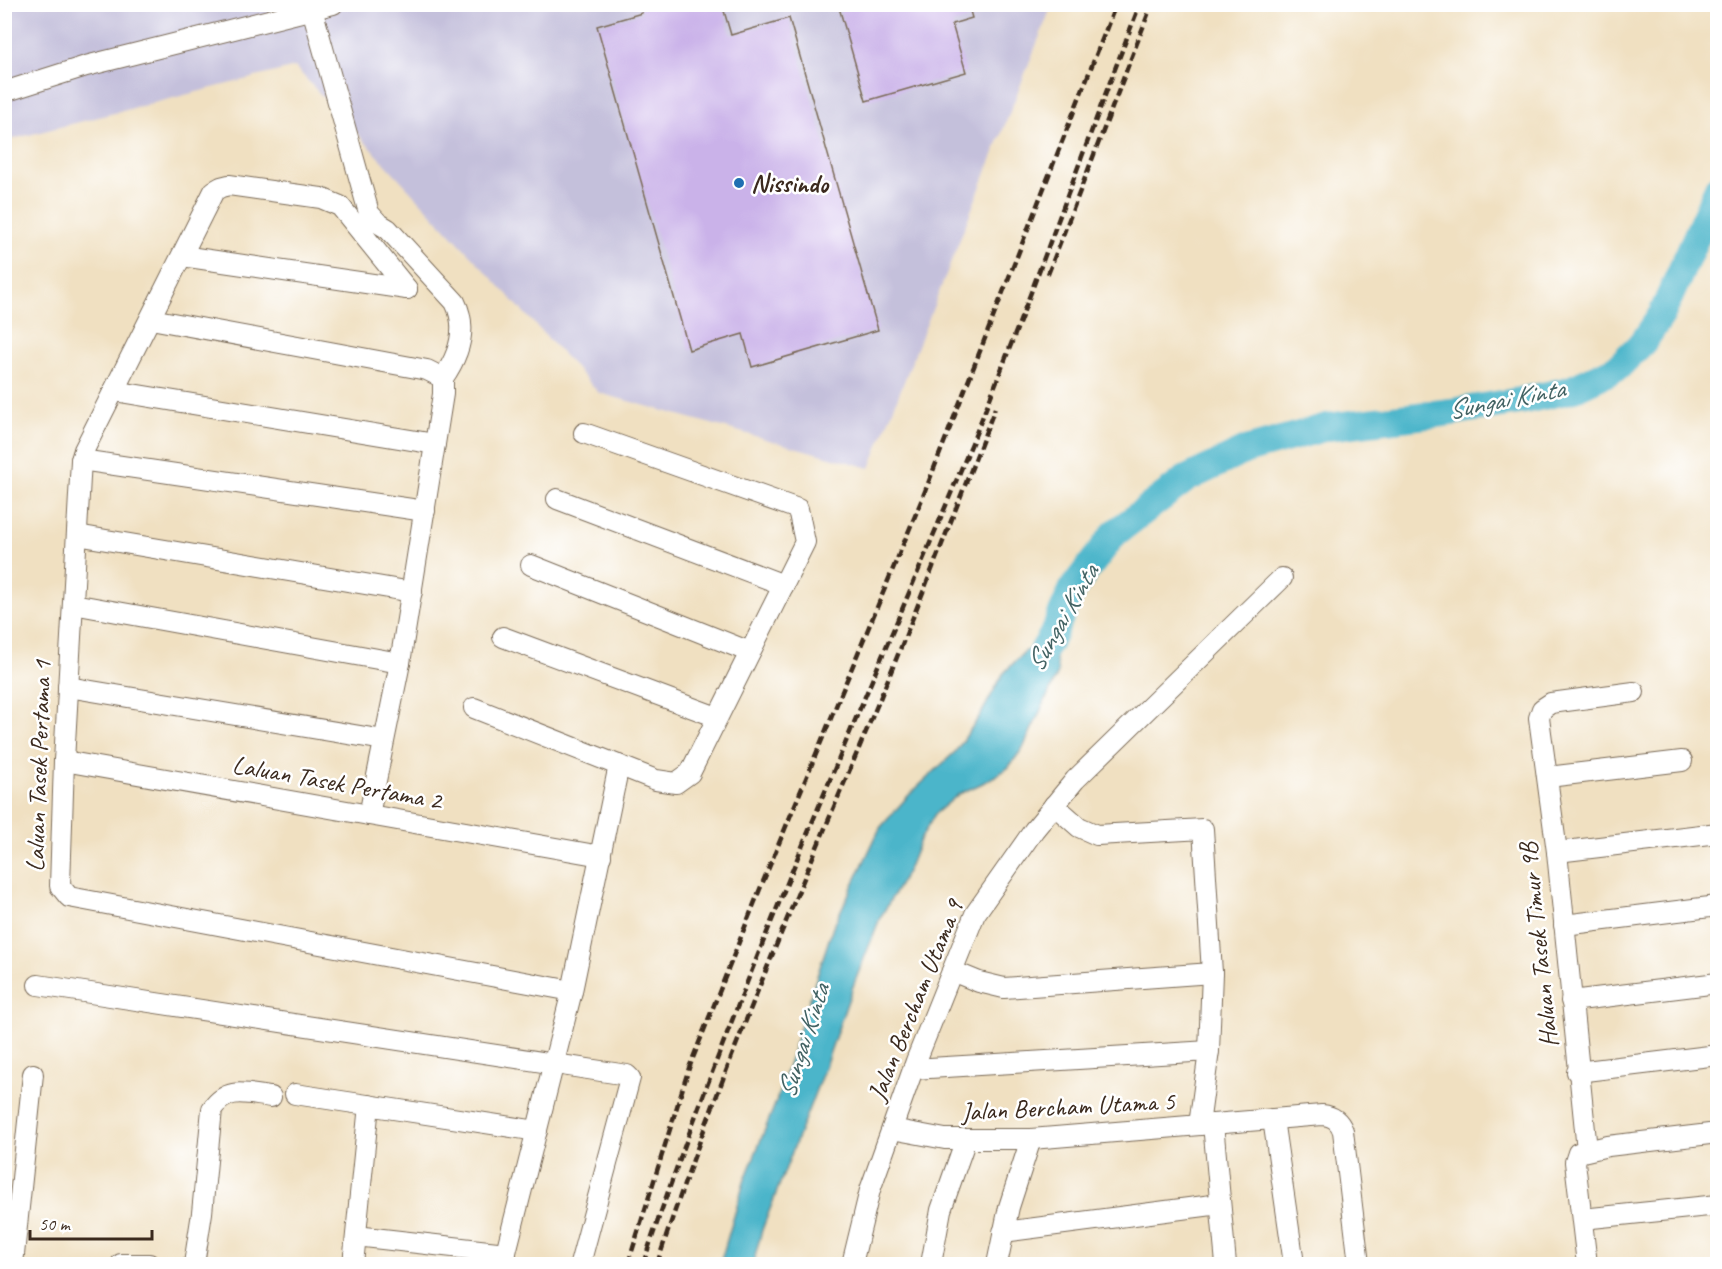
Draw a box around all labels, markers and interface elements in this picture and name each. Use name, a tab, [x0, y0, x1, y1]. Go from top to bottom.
place label: Nissindo	[751, 167, 829, 200]
marker: Nissindo	[732, 176, 746, 190]
water label: Sungai Kinta	[1445, 371, 1569, 427]
water label: Sungai Kinta	[1018, 557, 1107, 677]
street label: Laluan Tasek Pertama 1	[18, 658, 59, 872]
street label: Laluan Tasek Pertama 2	[230, 748, 446, 818]
street label: Haluan Tasek Timur 9B	[1511, 839, 1566, 1049]
street label: Jalan Bercham Utama 9	[859, 893, 972, 1107]
water label: Sungai Kinta	[769, 978, 838, 1102]
street label: Jalan Bercham Utama 5	[958, 1084, 1177, 1129]
scale bar	[30, 1203, 152, 1241]
text: 50 m	[39, 1213, 72, 1235]

